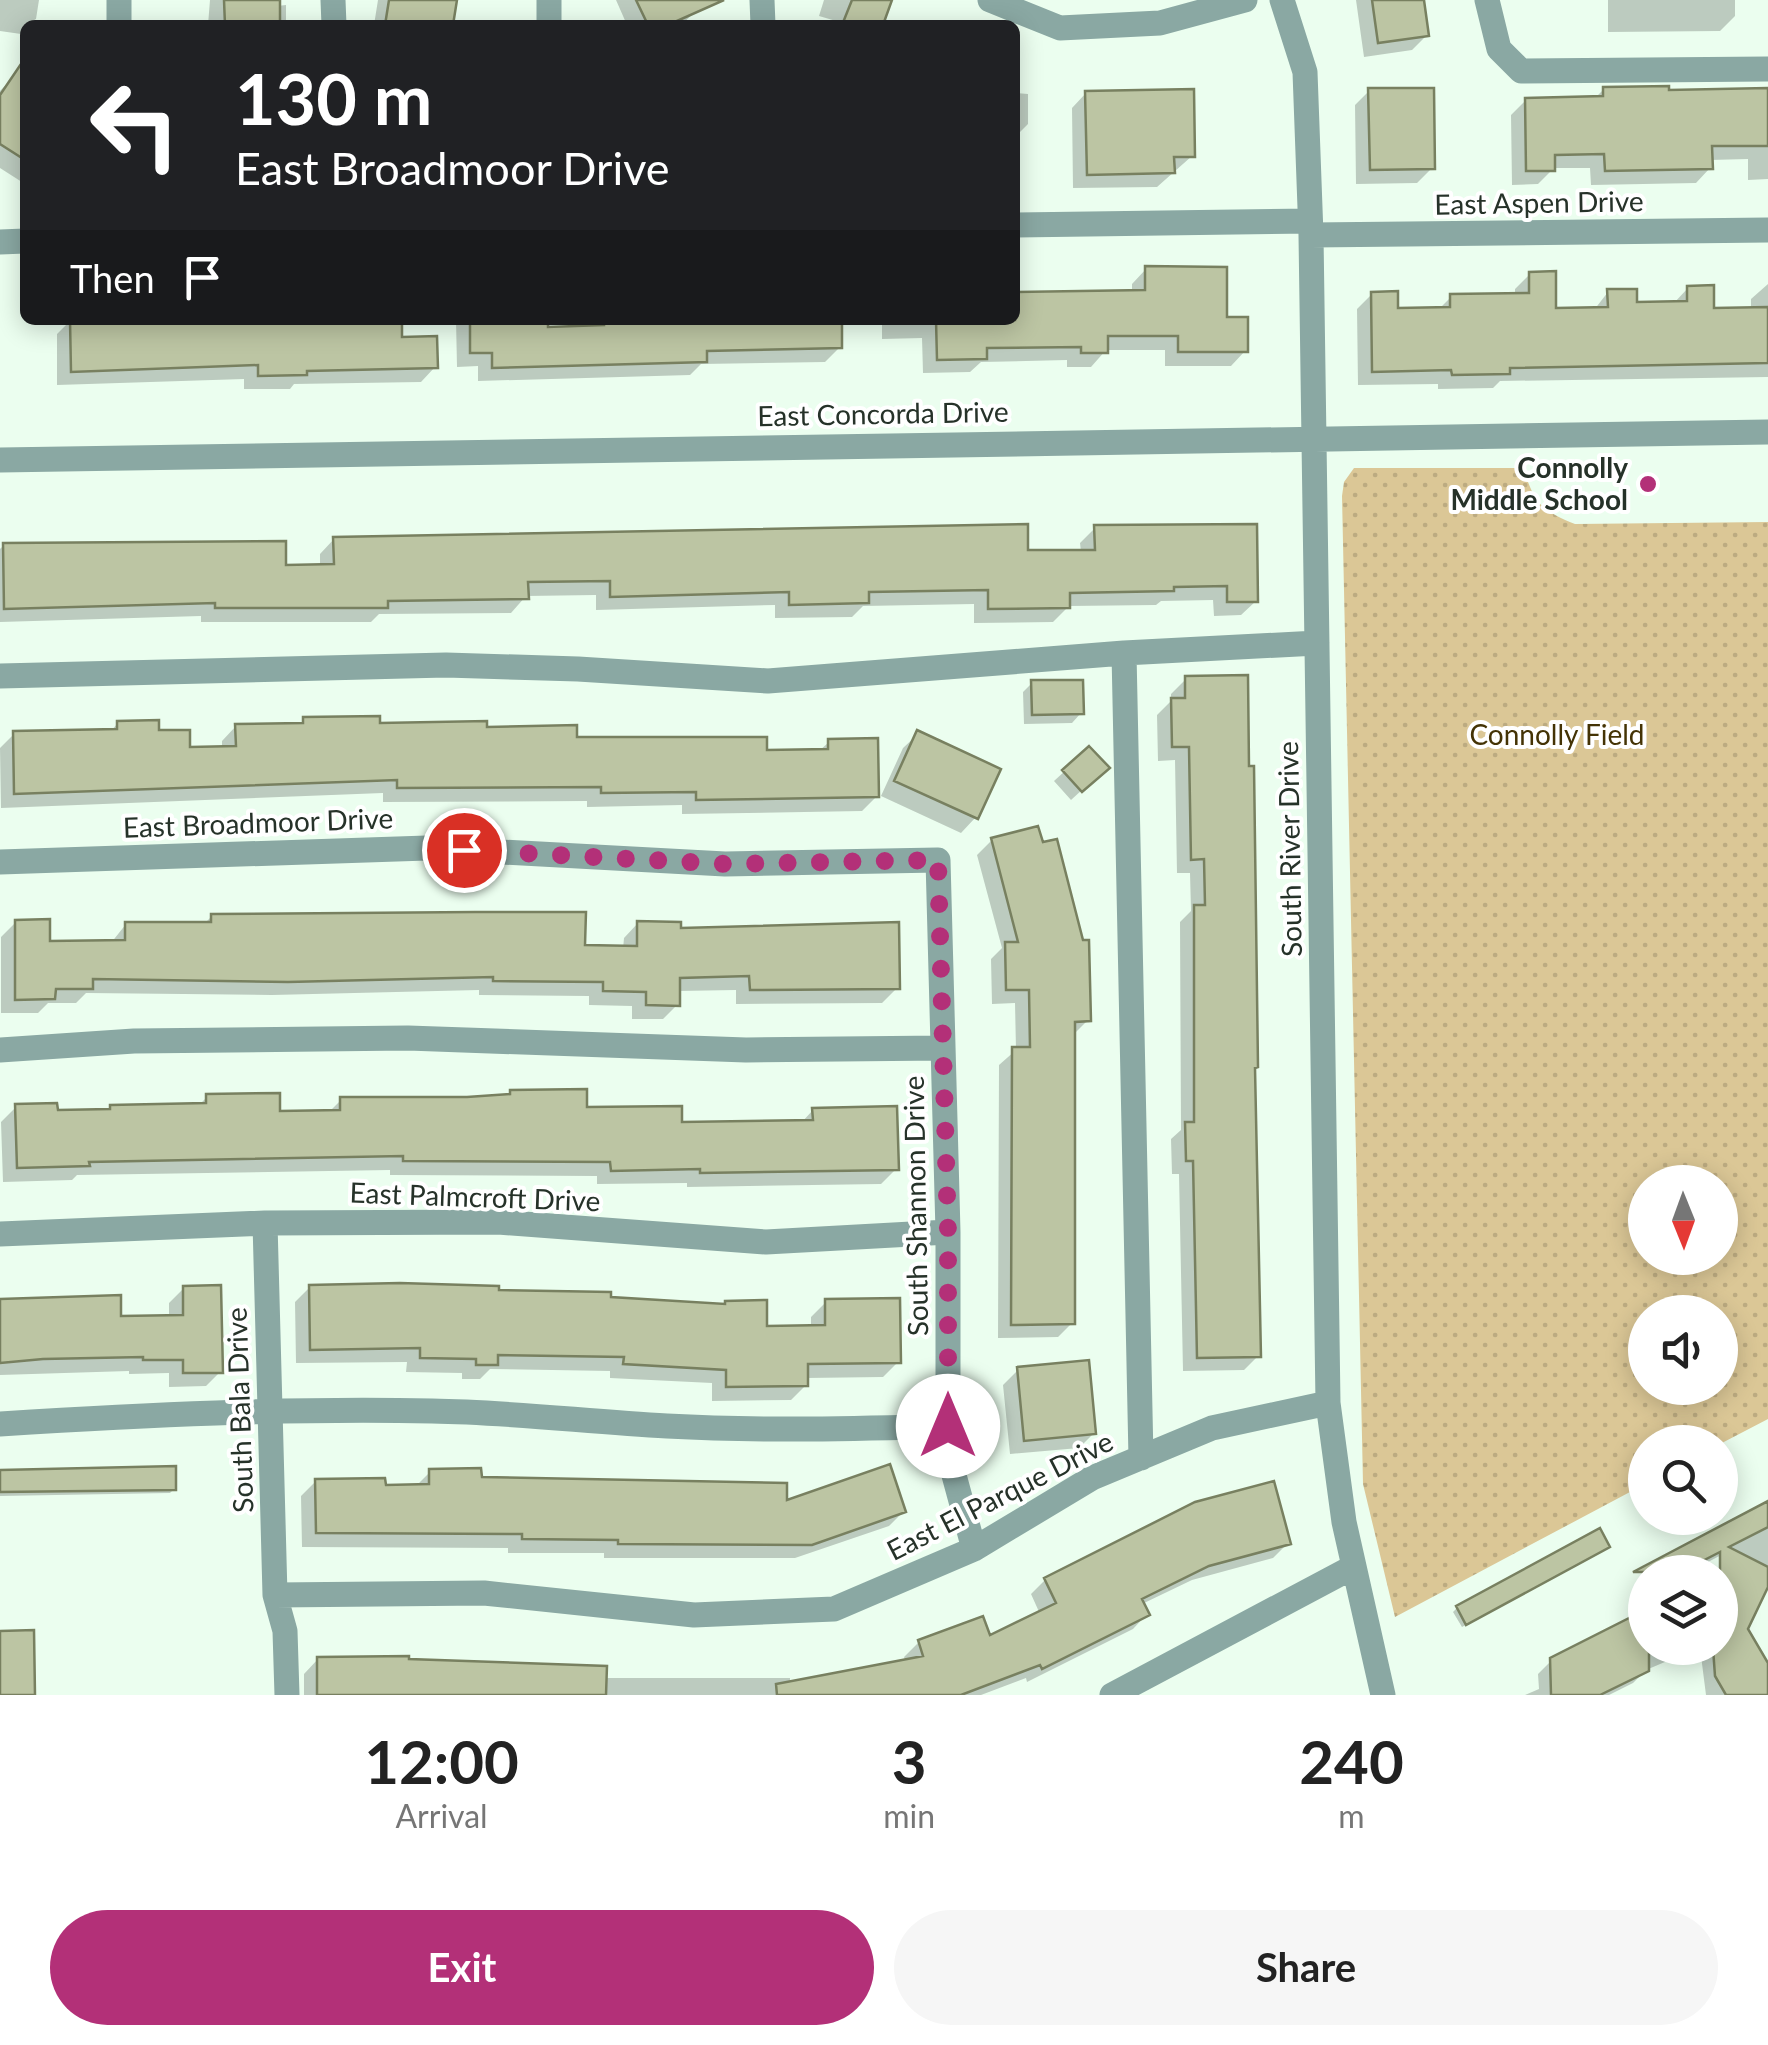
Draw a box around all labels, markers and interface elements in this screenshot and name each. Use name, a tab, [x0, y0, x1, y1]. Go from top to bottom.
text: 130 m	[235, 56, 432, 140]
icon: left	[70, 60, 200, 190]
text: East Broadmoor Drive	[235, 141, 670, 195]
street label: East Aspen Drive	[1434, 183, 1644, 221]
icon: arrive	[175, 250, 230, 305]
text: Then	[70, 255, 155, 301]
street label: East Concorda Drive	[757, 394, 1009, 432]
place label: Connolly Middle School	[1450, 450, 1628, 516]
marker: Connolly Middle School	[1637, 473, 1659, 495]
park label: Connolly Field	[1469, 717, 1645, 751]
street label: South River Drive	[1270, 741, 1308, 957]
street label: East Broadmoor Drive	[122, 800, 394, 844]
pin	[422, 808, 507, 893]
icon: arrive	[437, 823, 492, 878]
street label: South Shannon Drive	[896, 1075, 934, 1337]
north arrow	[1628, 1165, 1738, 1275]
map controls	[1628, 1165, 1738, 1665]
street label: East Palmcroft Drive	[349, 1175, 601, 1217]
button: sound	[1628, 1295, 1738, 1405]
street label: South Bala Drive	[218, 1307, 260, 1513]
position arrow	[896, 1374, 1000, 1478]
street label: East El Parque Drive	[881, 1423, 1118, 1567]
button: search	[1628, 1425, 1738, 1535]
button: layers	[1628, 1555, 1738, 1665]
text: 12:00	[364, 1725, 519, 1797]
text: 3	[892, 1725, 927, 1797]
text: 240	[1299, 1725, 1404, 1797]
text: Arrival	[395, 1796, 488, 1835]
text: min	[883, 1796, 935, 1835]
text: m	[1338, 1796, 1365, 1835]
button: Exit	[50, 1910, 874, 2025]
button: Share	[894, 1910, 1718, 2025]

